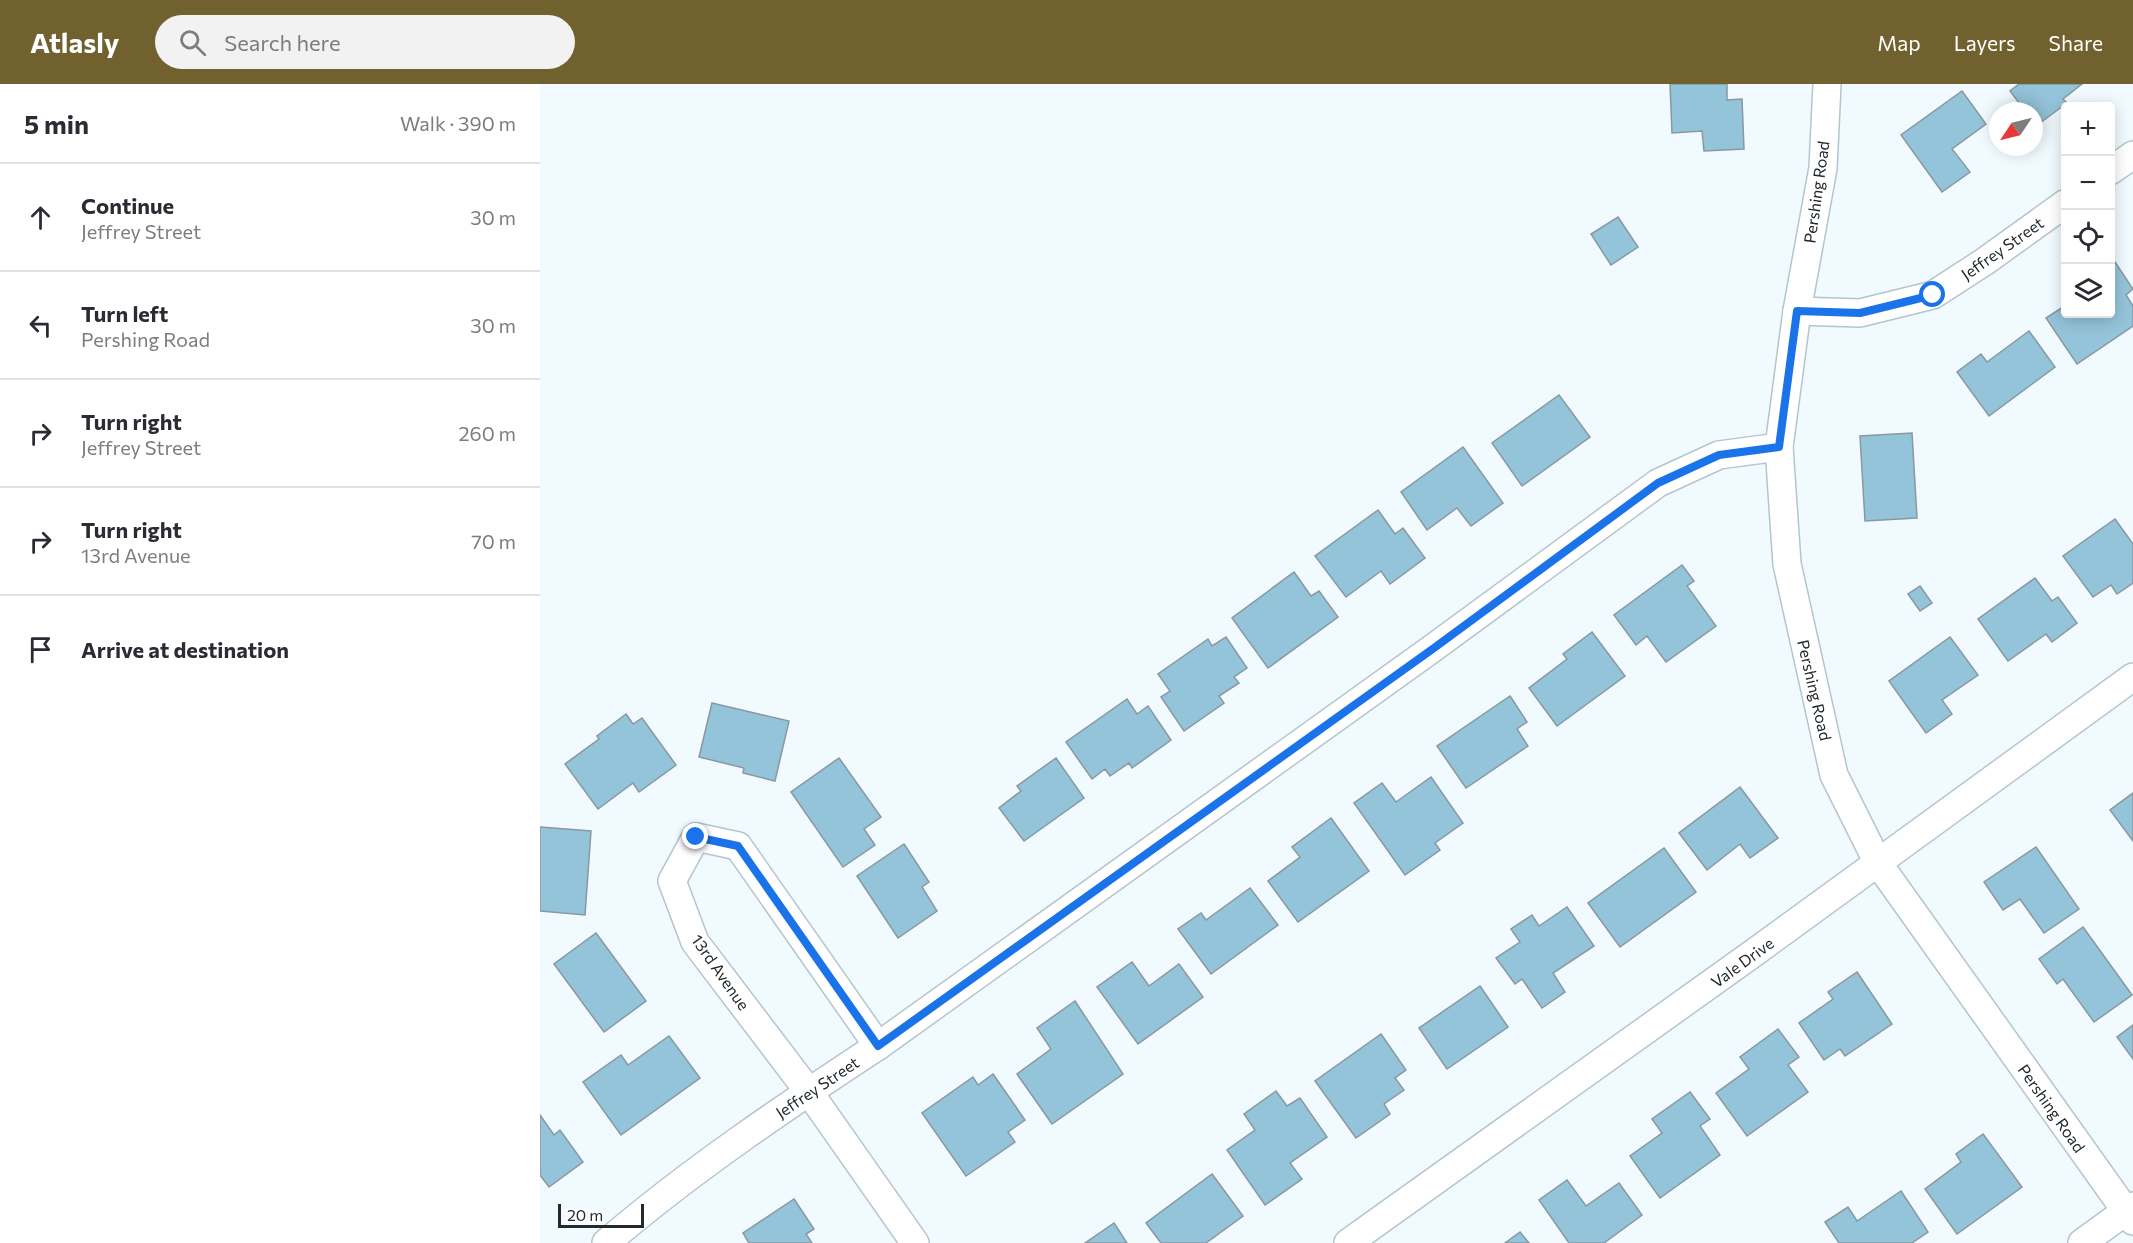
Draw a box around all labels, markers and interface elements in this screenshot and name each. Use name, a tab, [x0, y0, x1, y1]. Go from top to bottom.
search box	[155, 15, 575, 69]
text: Atlasly	[30, 25, 119, 59]
icon: search	[176, 26, 209, 59]
text: Search here	[224, 29, 341, 56]
text: Map	[1877, 30, 1921, 55]
text: Layers	[1954, 30, 2016, 55]
text: Share	[2049, 30, 2103, 55]
north arrow	[1989, 102, 2043, 156]
map controls	[2061, 102, 2115, 318]
button: +	[2061, 102, 2115, 156]
text: 5 min	[24, 108, 89, 139]
text: Walk · 390 m	[400, 111, 516, 135]
street label: Pershing Road	[1799, 140, 1833, 244]
button: −	[2061, 156, 2115, 210]
text: Continue	[81, 192, 174, 219]
icon: ahead	[24, 201, 57, 234]
text: 30 m	[470, 205, 516, 229]
button: locate	[2061, 210, 2115, 264]
street label: Jeffrey Street	[1957, 212, 2047, 283]
text: Jeffrey Street	[81, 219, 201, 243]
button: layers	[2061, 264, 2115, 318]
route start	[1919, 281, 1945, 307]
text: Turn left	[81, 300, 168, 327]
icon: left	[24, 309, 57, 342]
text: 30 m	[470, 313, 516, 337]
text: Pershing Road	[81, 327, 210, 351]
text: Turn right	[81, 408, 182, 435]
icon: right	[24, 417, 57, 450]
text: 260 m	[458, 421, 516, 445]
text: Jeffrey Street	[81, 435, 201, 459]
text: Turn right	[81, 516, 182, 543]
icon: right	[24, 525, 57, 558]
text: 70 m	[471, 529, 516, 553]
text: 13rd Avenue	[81, 543, 191, 567]
icon: arrive	[24, 633, 57, 666]
text: Arrive at destination	[81, 636, 289, 663]
street label: Pershing Road	[1794, 638, 1836, 742]
route end	[682, 823, 708, 849]
street label: 13rd Avenue	[688, 931, 754, 1013]
street label: Vale Drive	[1707, 933, 1777, 991]
street label: Jeffrey Street	[772, 1052, 863, 1122]
street label: Pershing Road	[2015, 1060, 2089, 1156]
scale bar	[558, 1201, 644, 1228]
text: 20 m	[567, 1205, 603, 1224]

